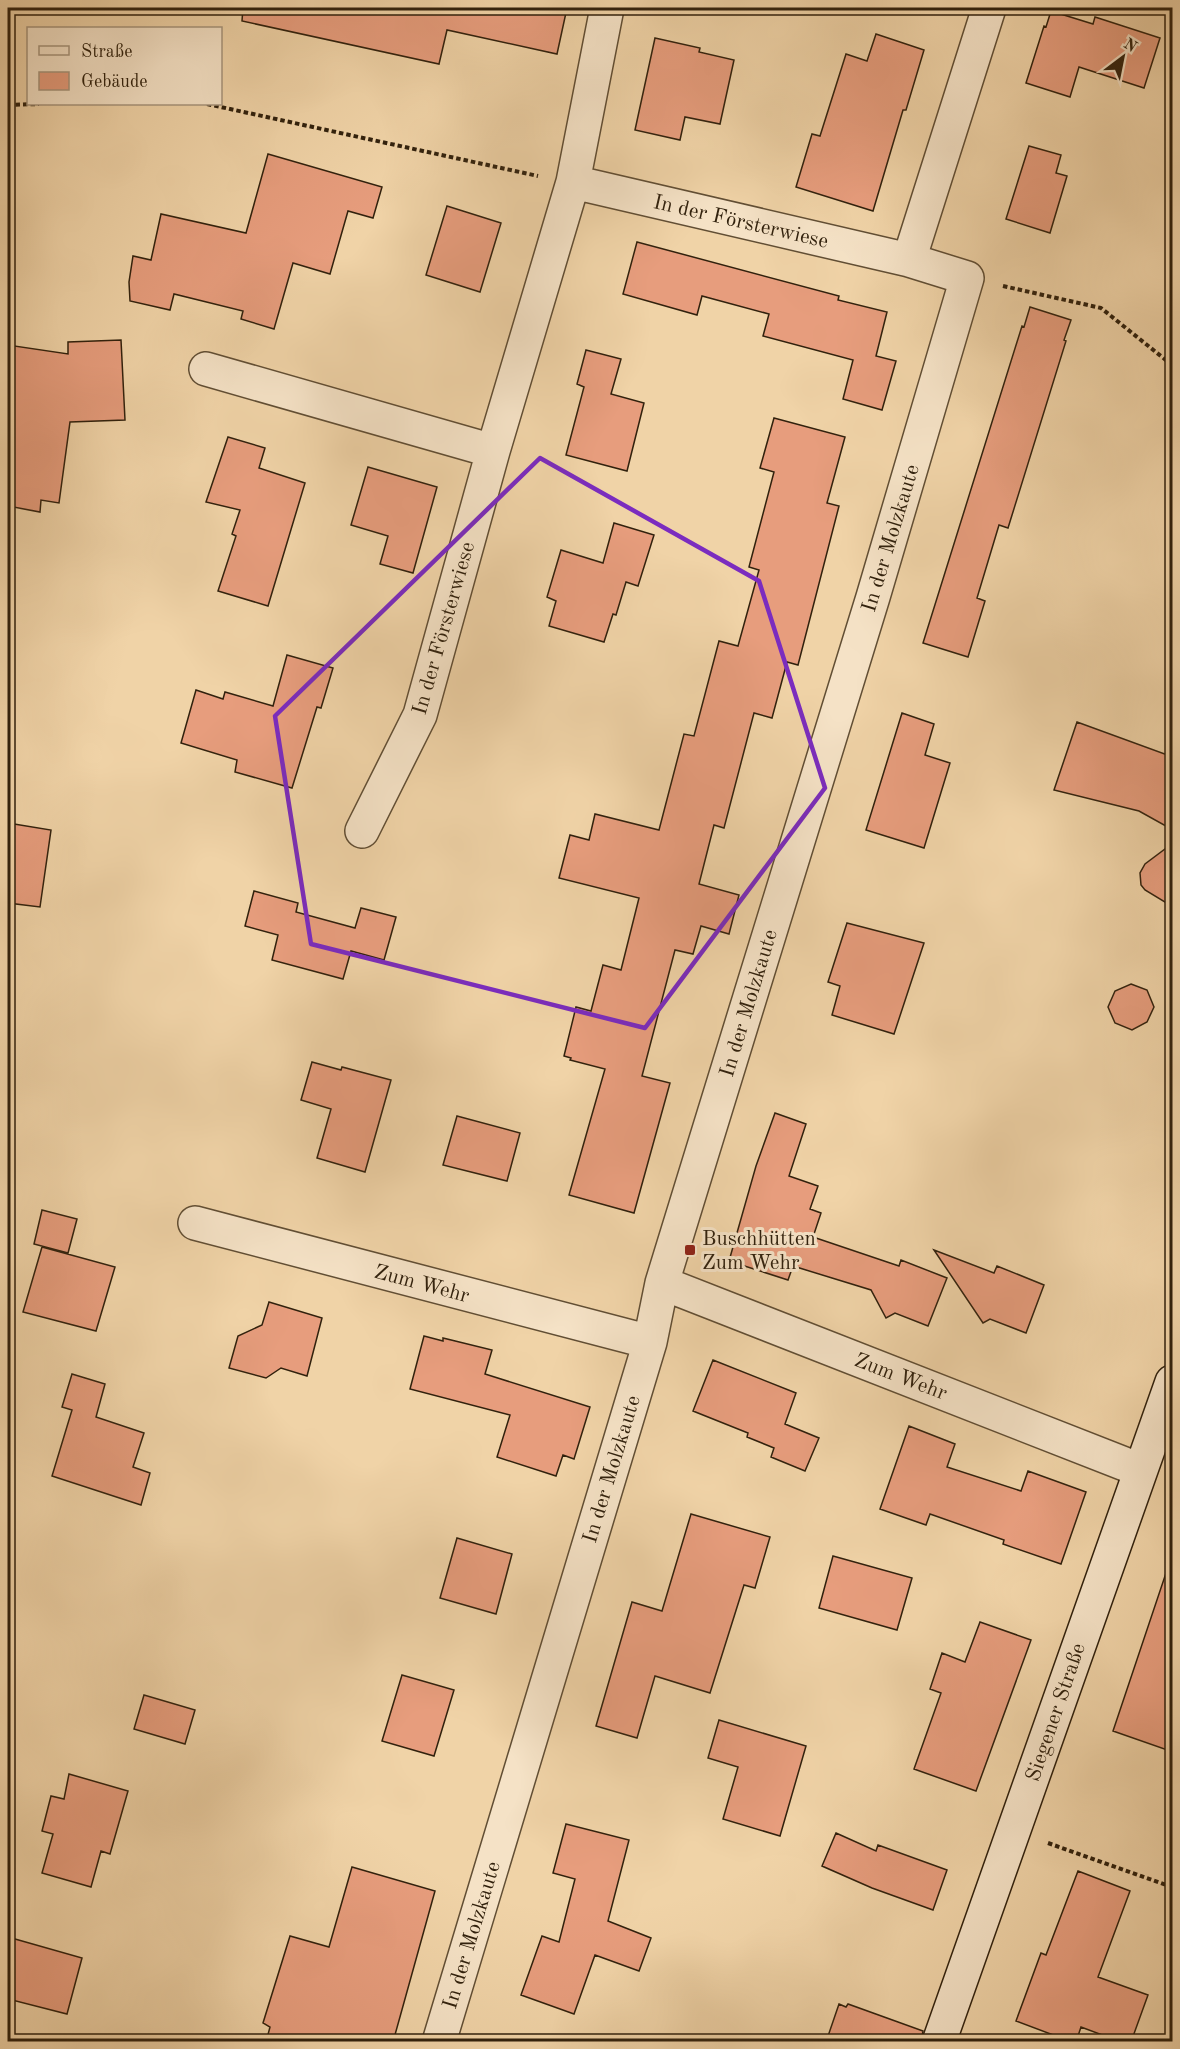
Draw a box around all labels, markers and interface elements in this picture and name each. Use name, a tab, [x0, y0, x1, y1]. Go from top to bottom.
legend	[27, 27, 222, 105]
north arrow	[1093, 27, 1153, 87]
text: N	[1120, 36, 1140, 56]
text: Straße	[81, 43, 132, 61]
text: Gebäude	[81, 73, 148, 91]
street label: In der Försterwiese	[651, 192, 830, 253]
street label: In der Molzkaute	[859, 462, 924, 615]
street label: In der Försterwiese	[410, 540, 479, 717]
street label: In der Molzkaute	[717, 927, 782, 1080]
place label: Buschhütten Zum Wehr	[702, 1229, 816, 1274]
marker: Buschhütten Zum Wehr	[683, 1243, 697, 1257]
street label: Zum Wehr	[372, 1262, 472, 1307]
street label: Zum Wehr	[851, 1350, 950, 1405]
street label: In der Molzkaute	[580, 1393, 645, 1546]
street label: Siegener Straße	[1023, 1641, 1090, 1784]
street label: In der Molzkaute	[440, 1859, 505, 2012]

